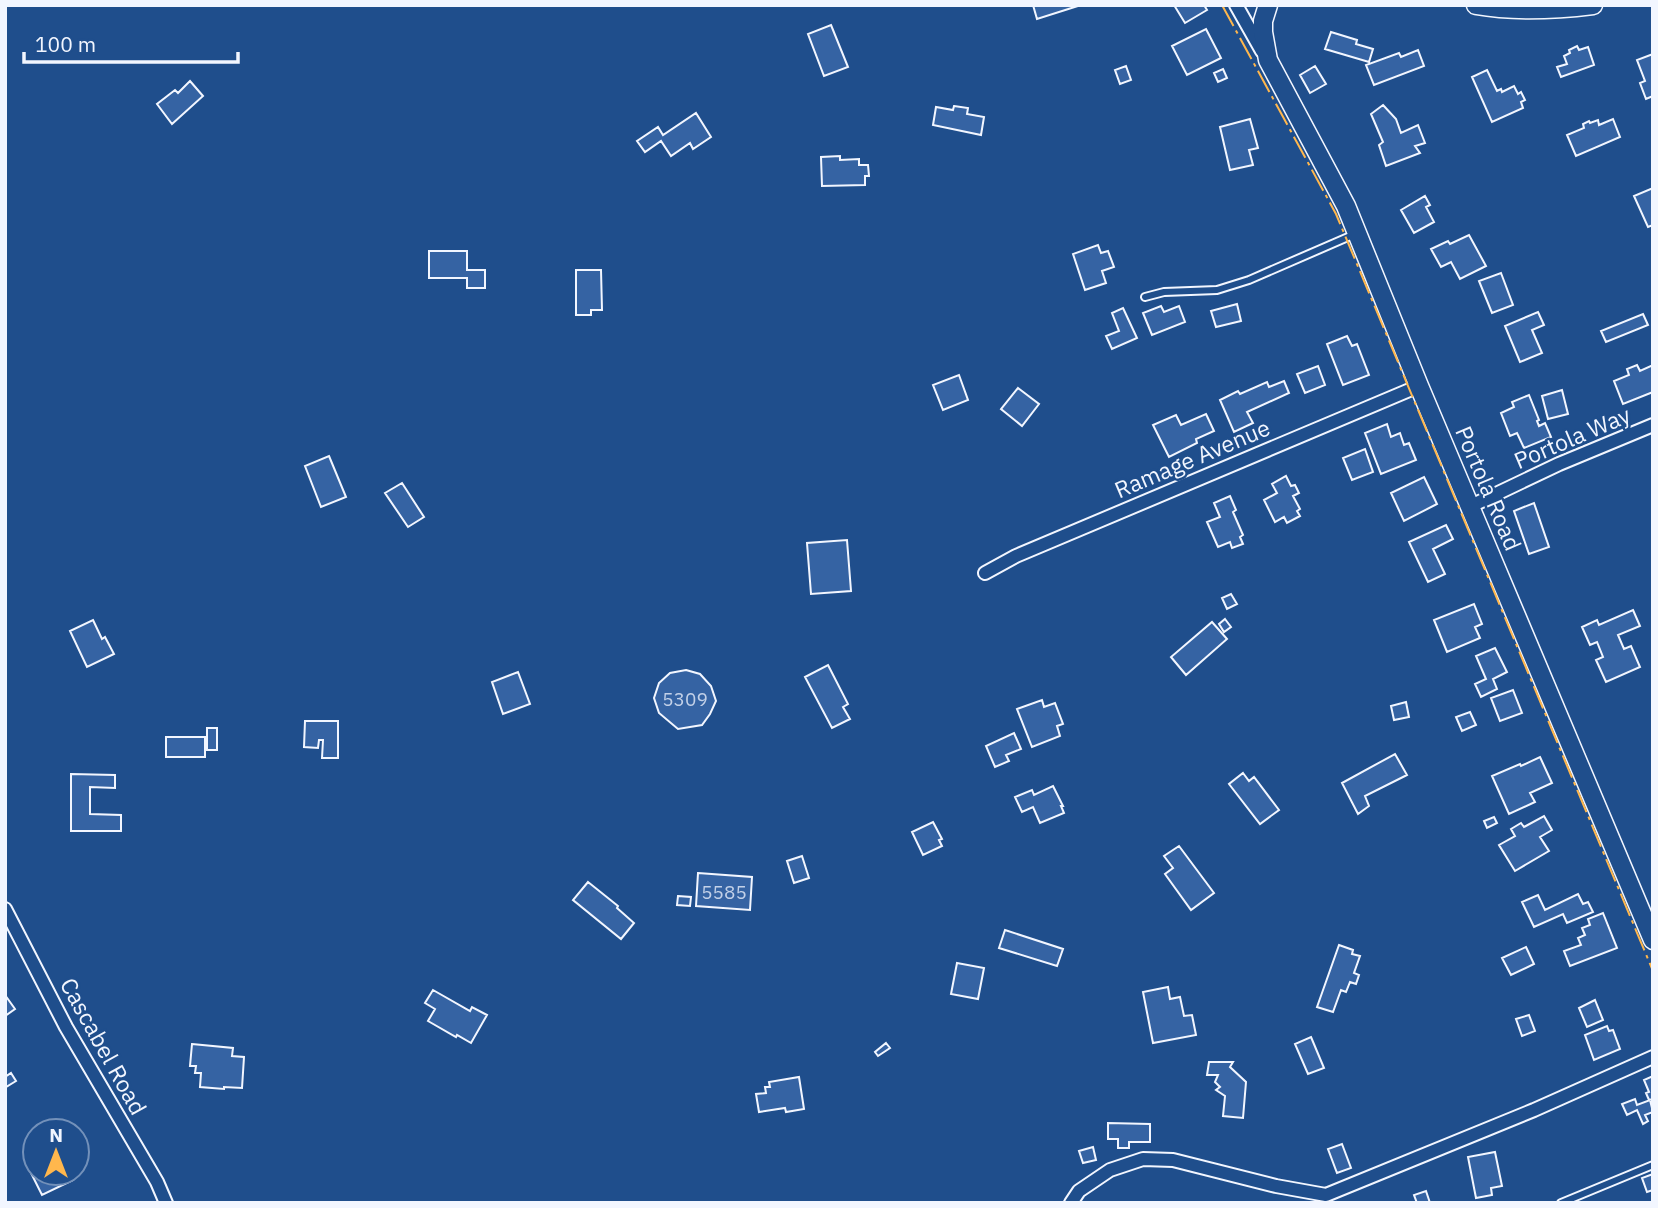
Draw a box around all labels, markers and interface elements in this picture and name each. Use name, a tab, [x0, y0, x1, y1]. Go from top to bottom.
scale bar	[24, 21, 238, 65]
text: 100 m	[35, 30, 96, 58]
street label: Portola Way	[1509, 399, 1635, 475]
street label: Ramage Avenue	[1110, 412, 1274, 504]
street label: Portola Road	[1449, 421, 1529, 555]
house number: 5309	[662, 687, 708, 711]
house number: 5585	[701, 880, 747, 904]
street label: Cascabel Road	[54, 972, 154, 1120]
north arrow	[21, 1117, 91, 1187]
text: N	[49, 1123, 63, 1147]

